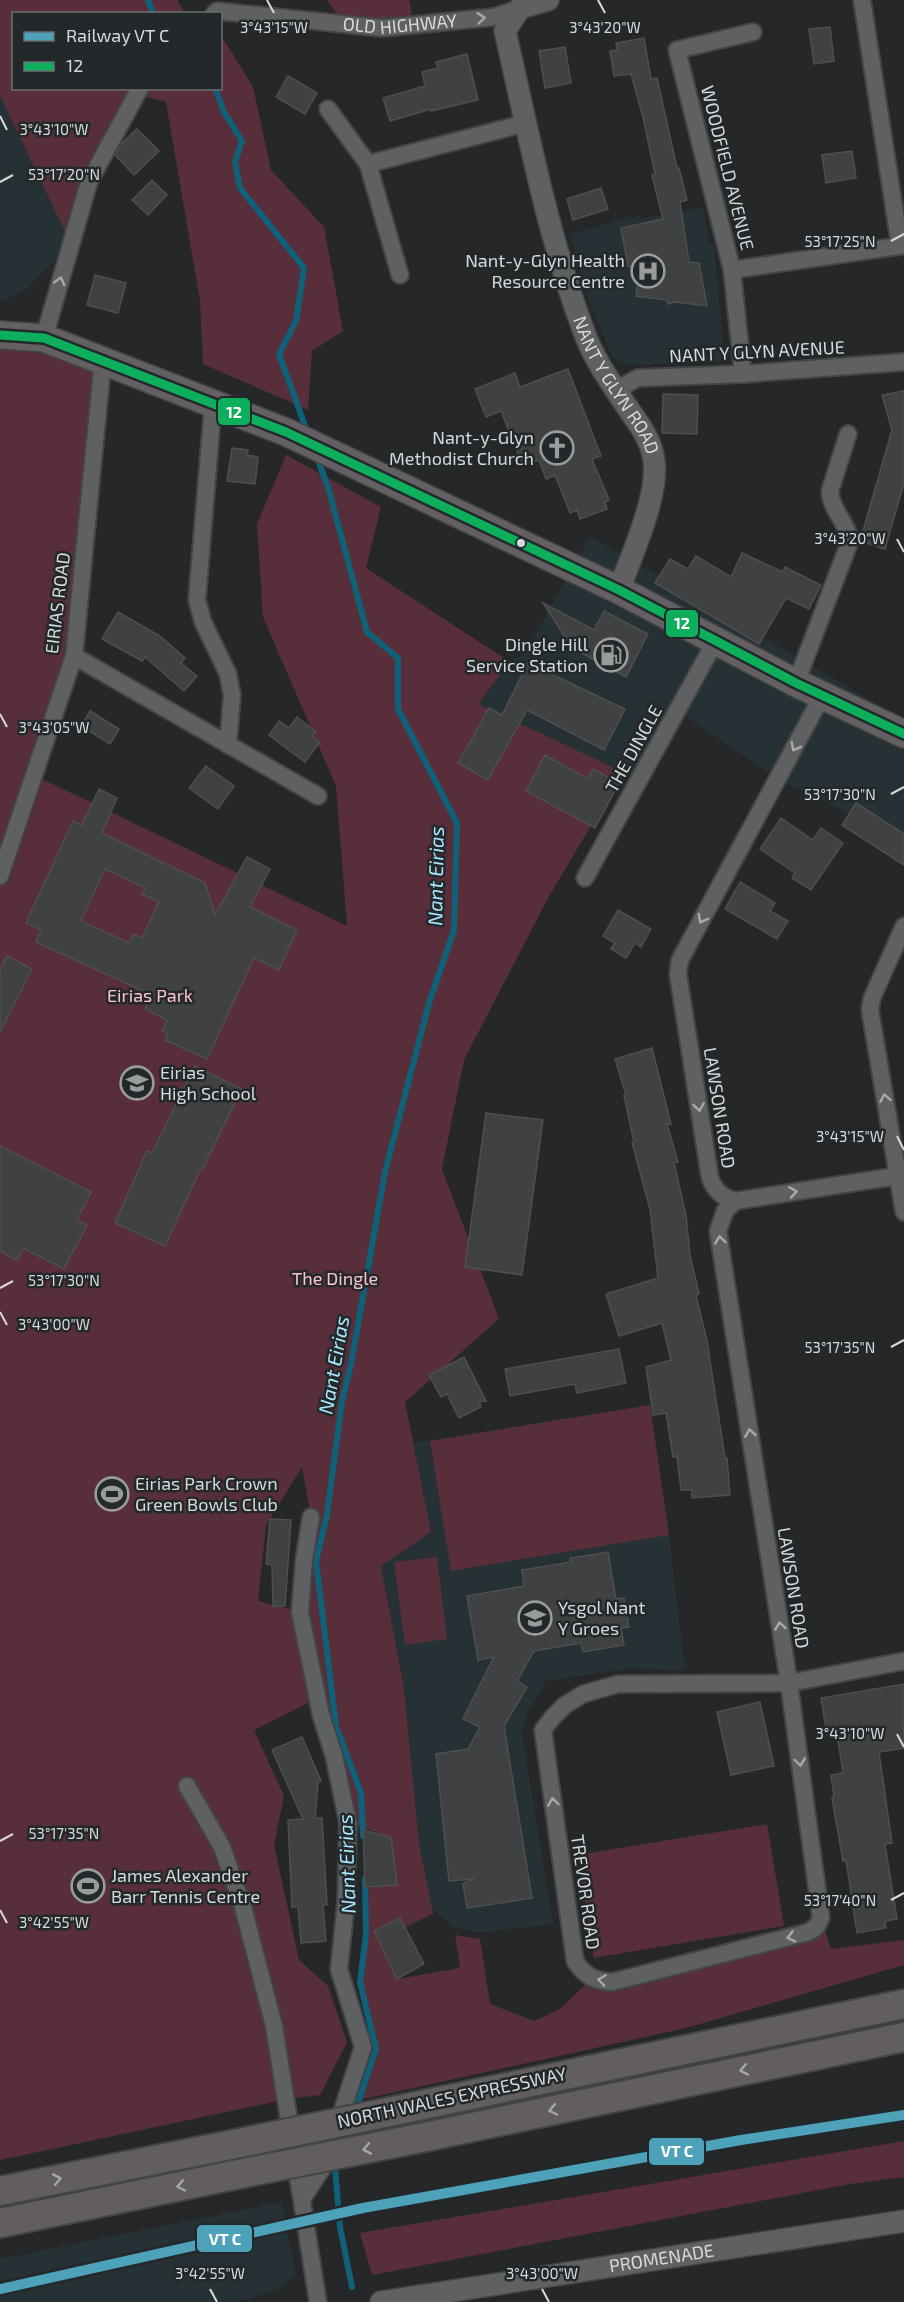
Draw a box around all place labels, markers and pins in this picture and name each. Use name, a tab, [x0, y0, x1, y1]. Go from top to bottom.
place label: Nant-y-Glyn Health Resource Centre	[465, 249, 625, 292]
hospital icon: Nant-y-Glyn Health Resource Centre	[630, 253, 666, 289]
place label: Nant-y-Glyn Methodist Church	[389, 426, 534, 469]
church icon: Nant-y-Glyn Methodist Church	[539, 430, 575, 466]
unlabelled marker	[515, 537, 527, 549]
place label: Dingle Hill Service Station	[466, 633, 589, 676]
fuel station icon: Dingle Hill Service Station	[593, 637, 629, 673]
place label: Eirias High School	[160, 1061, 257, 1104]
school or university icon: Eirias High School	[119, 1065, 155, 1101]
place label: Eirias Park Crown Green Bowls Club	[135, 1472, 278, 1515]
sports icon: Eirias Park Crown Green Bowls Club	[94, 1476, 130, 1512]
place label: Ysgol Nant Y Groes	[558, 1596, 646, 1639]
school or university icon: Ysgol Nant Y Groes	[517, 1600, 553, 1636]
place label: James Alexander Barr Tennis Centre	[111, 1864, 260, 1907]
sports icon: James Alexander Barr Tennis Centre	[70, 1868, 106, 1904]

